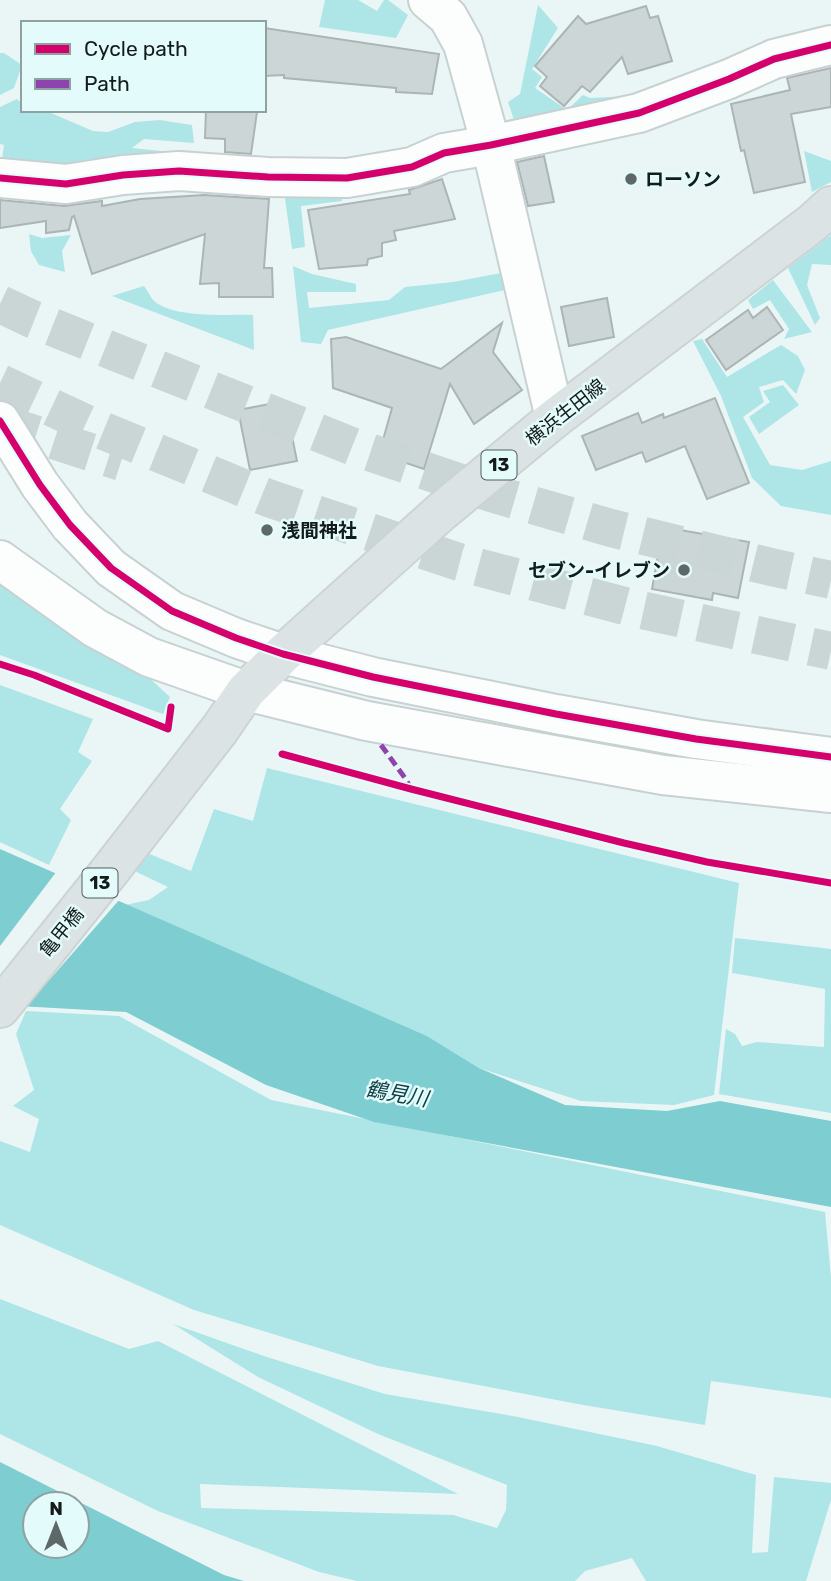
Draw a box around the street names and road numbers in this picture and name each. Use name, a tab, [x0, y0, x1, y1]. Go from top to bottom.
street label: 横浜生田線	[521, 374, 610, 451]
road number: 13	[482, 450, 516, 480]
road number: 13	[82, 868, 118, 898]
street label: 亀甲橋	[35, 903, 88, 962]

